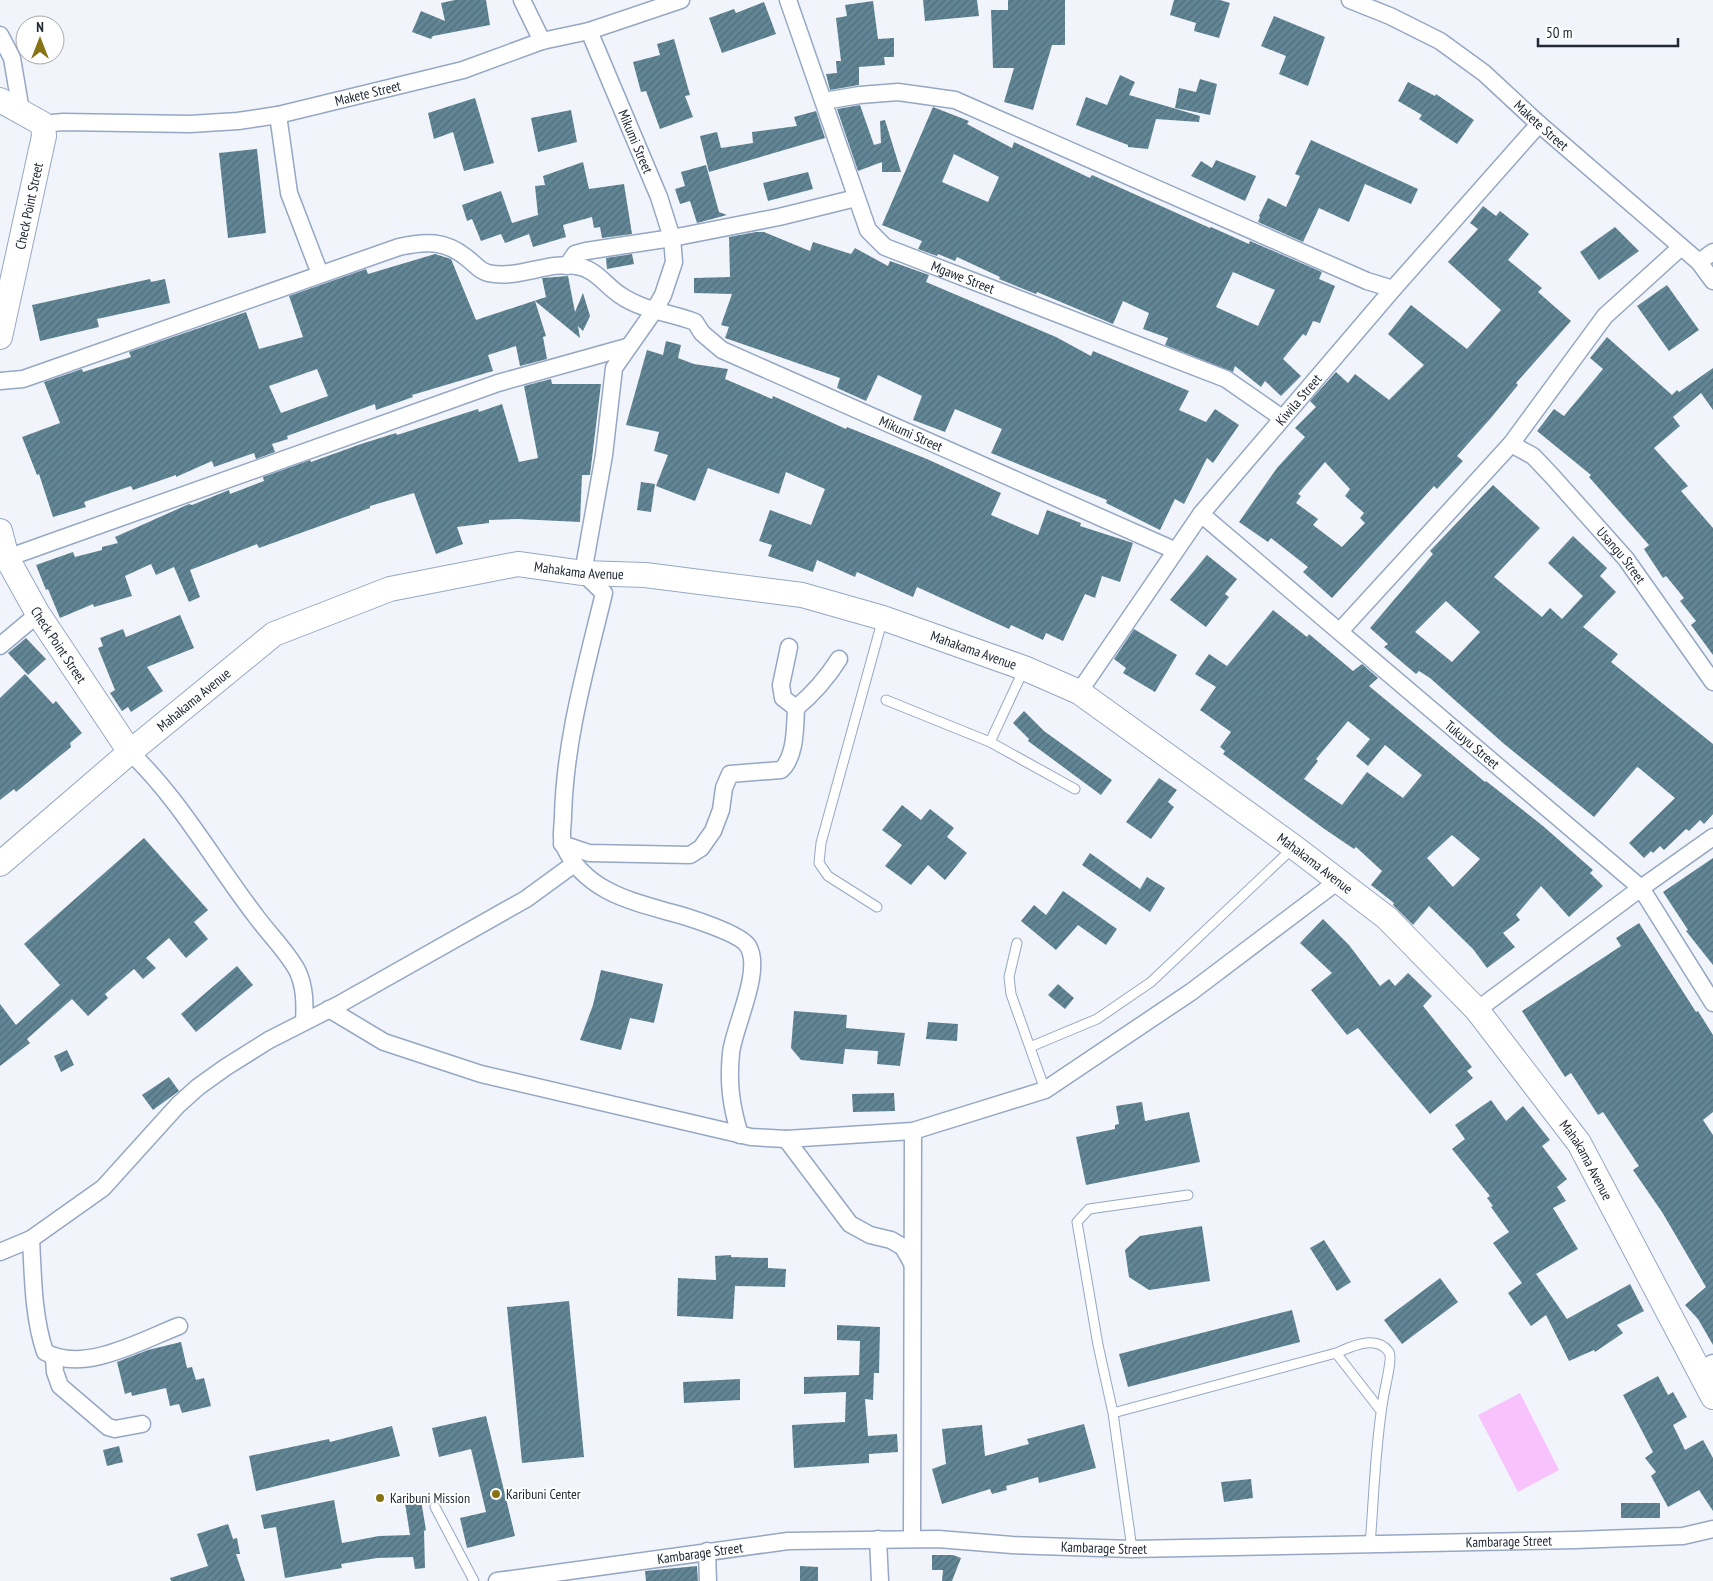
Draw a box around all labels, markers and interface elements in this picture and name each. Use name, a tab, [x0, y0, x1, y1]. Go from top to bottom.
north arrow	[15, 15, 65, 65]
scale bar	[1538, 15, 1678, 47]
text: N	[36, 18, 44, 36]
text: 50 m	[1546, 23, 1572, 42]
street label: Makete Street	[333, 76, 403, 110]
street label: Makete Street	[1510, 96, 1572, 155]
street label: Mikumi Street	[614, 107, 657, 176]
street label: Check Point Street	[11, 161, 47, 251]
street label: Mgawe Street	[929, 257, 997, 298]
street label: Kiwila Street	[1271, 370, 1326, 429]
street label: Mikumi Street	[876, 412, 946, 456]
street label: Usangu Street	[1593, 523, 1650, 587]
street label: Mahakama Avenue	[533, 557, 624, 583]
street label: Check Point Street	[27, 603, 91, 687]
street label: Mahakama Avenue	[928, 627, 1019, 674]
street label: Mahakama Avenue	[153, 664, 234, 735]
street label: Tukuyu Street	[1441, 716, 1503, 773]
street label: Mahakama Avenue	[1274, 829, 1357, 898]
street label: Mahakama Avenue	[1556, 1116, 1617, 1203]
place label: Karibuni Center	[506, 1485, 581, 1503]
marker: Karibuni Center	[490, 1488, 502, 1500]
place label: Karibuni Mission	[390, 1489, 470, 1507]
marker: Karibuni Mission	[374, 1492, 386, 1504]
street label: Kambarage Street	[1466, 1531, 1552, 1551]
street label: Kambarage Street	[656, 1538, 744, 1568]
street label: Kambarage Street	[1061, 1538, 1147, 1558]

